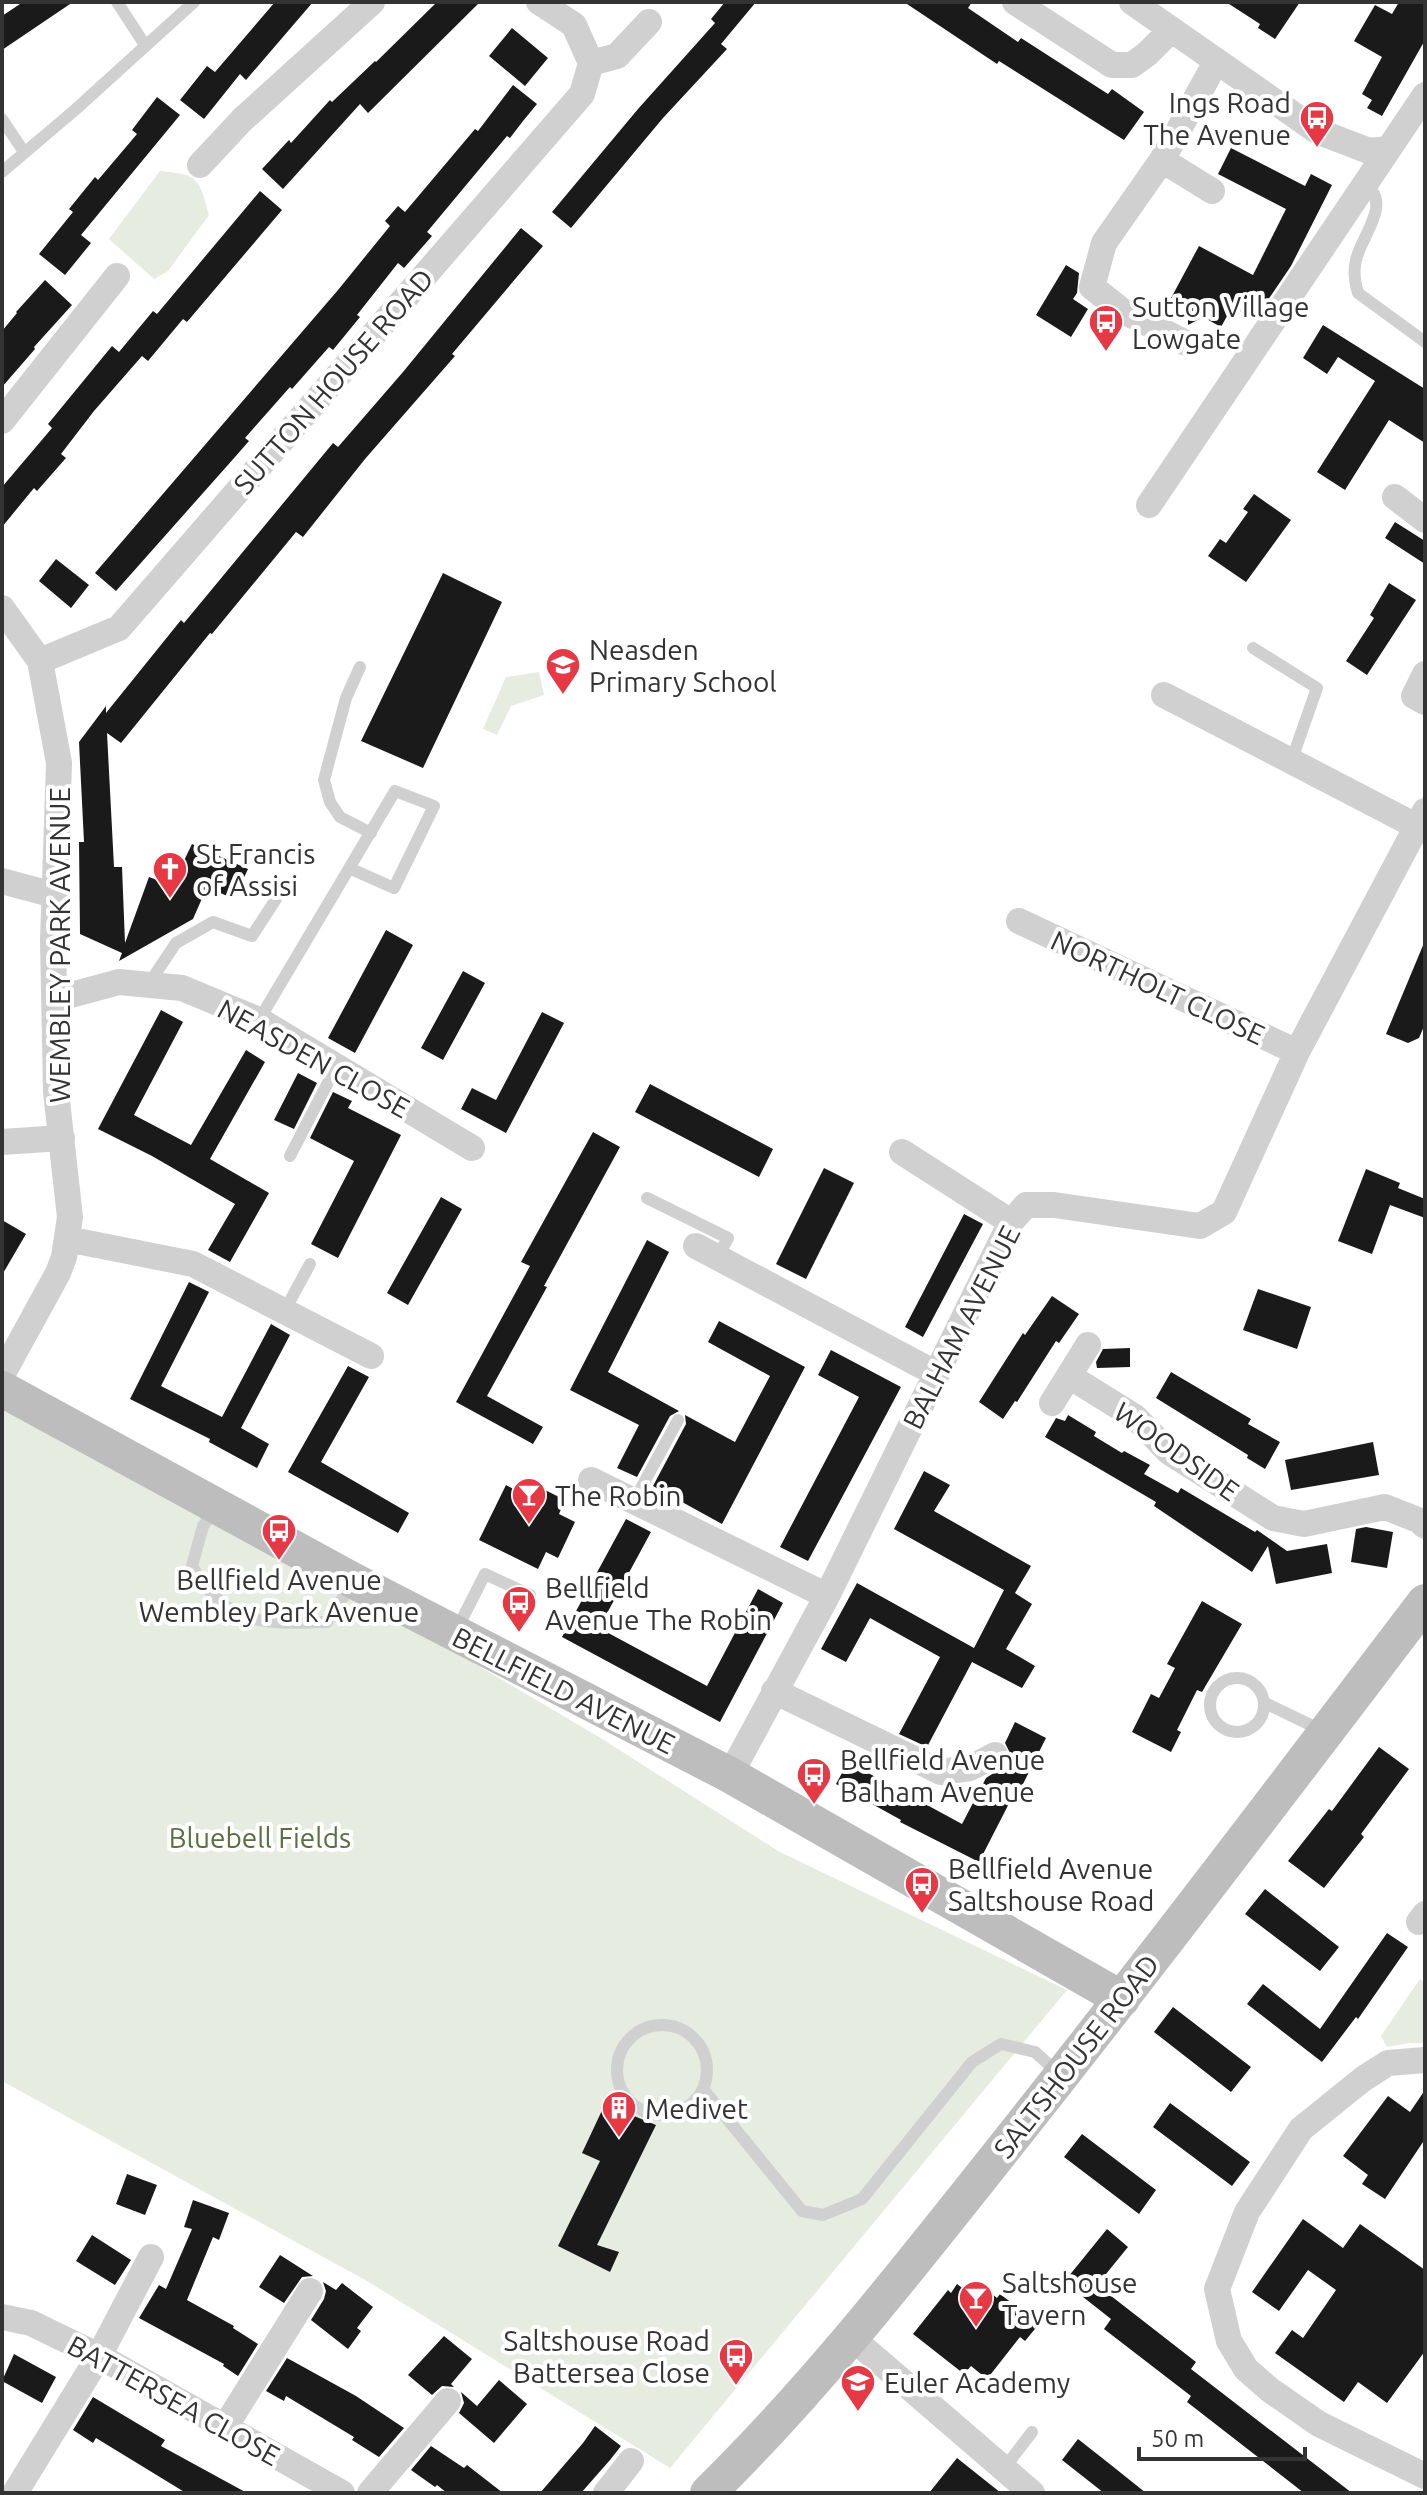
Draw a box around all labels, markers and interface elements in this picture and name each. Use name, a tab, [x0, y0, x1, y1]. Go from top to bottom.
place label: Ings Road The Avenue	[1143, 87, 1291, 150]
bus stop icon: Ings Road The Avenue	[1298, 99, 1336, 149]
street label: SUTTON HOUSE ROAD	[227, 262, 439, 500]
place label: Sutton Village Lowgate	[1132, 291, 1310, 354]
bus stop icon: Sutton Village Lowgate	[1087, 303, 1125, 353]
place label: Neasden Primary School	[589, 634, 777, 697]
school or university icon: Neasden Primary School	[544, 646, 582, 696]
street label: WEMBLEY PARK AVENUE	[44, 787, 75, 1103]
place label: St Francis of Assisi	[196, 838, 315, 901]
church icon: St Francis of Assisi	[151, 850, 189, 900]
street label: NORTHOLT CLOSE	[1046, 924, 1270, 1050]
street label: NEASDEN CLOSE	[213, 993, 415, 1123]
street label: BALHAM AVENUE	[896, 1220, 1026, 1434]
street label: WOODSIDE	[1109, 1395, 1245, 1507]
bar icon: The Robin	[510, 1476, 548, 1526]
place label: The Robin	[555, 1480, 681, 1511]
bus stop icon: Bellfield Avenue Wembley Park Avenue	[260, 1512, 298, 1562]
place label: Bellfield Avenue Wembley Park Avenue	[139, 1564, 419, 1627]
place label: Bellfield Avenue The Robin	[545, 1572, 772, 1635]
bus stop icon: Bellfield Avenue The Robin	[500, 1584, 538, 1634]
street label: BELLFIELD AVENUE	[448, 1621, 680, 1759]
place label: Bellfield Avenue Balham Avenue	[840, 1744, 1045, 1807]
bus stop icon: Bellfield Avenue Balham Avenue	[795, 1756, 833, 1806]
park label: Bluebell Fields	[169, 1822, 351, 1853]
place label: Bellfield Avenue Saltshouse Road	[948, 1853, 1155, 1916]
bus stop icon: Bellfield Avenue Saltshouse Road	[903, 1865, 941, 1915]
street label: SALTSHOUSE ROAD	[987, 1949, 1165, 2163]
building icon: Medivet	[600, 2089, 638, 2139]
place label: Medivet	[645, 2093, 748, 2124]
place label: Saltshouse Tavern	[1002, 2267, 1138, 2330]
bar icon: Saltshouse Tavern	[957, 2279, 995, 2329]
place label: Saltshouse Road Battersea Close	[503, 2325, 710, 2388]
street label: BATTERSEA CLOSE	[63, 2329, 285, 2471]
bus stop icon: Saltshouse Road Battersea Close	[717, 2337, 755, 2387]
school or university icon: Euler Academy	[839, 2363, 877, 2413]
place label: Euler Academy	[884, 2367, 1070, 2398]
scale bar	[1139, 2411, 1305, 2461]
text: 50 m	[1151, 2425, 1204, 2452]

